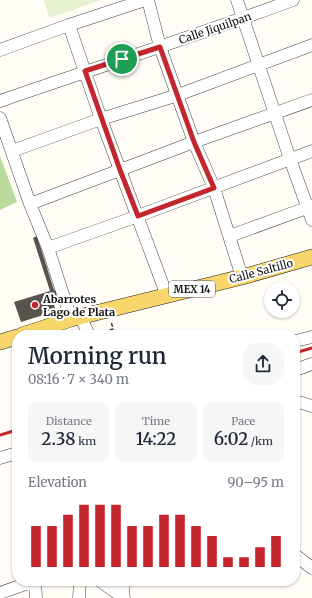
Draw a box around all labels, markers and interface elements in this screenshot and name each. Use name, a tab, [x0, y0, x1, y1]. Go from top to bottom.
street label: Calle Jiquilpan	[177, 9, 254, 47]
pin	[105, 42, 139, 76]
icon: arrive	[111, 48, 133, 70]
street label: Calle Saltillo	[228, 256, 295, 286]
road number: MEX 14	[169, 281, 215, 297]
map controls	[264, 282, 300, 318]
button: locate	[264, 282, 300, 318]
place label: Abarrotes Lago de Plata	[42, 292, 115, 319]
marker: Abarrotes Lago de Plata	[30, 300, 40, 310]
text: Morning run	[28, 342, 167, 370]
button: share	[242, 343, 284, 385]
text: 08:16 · 7 × 340 m	[28, 371, 129, 388]
text: Distance	[46, 414, 92, 428]
text: Time	[142, 414, 170, 428]
text: Pace	[231, 414, 255, 428]
text: 2.38	[41, 428, 76, 450]
text: 14:22	[136, 428, 176, 450]
text: 6:02	[214, 428, 248, 450]
text: km	[76, 434, 96, 448]
text: /km	[248, 434, 273, 448]
text: Elevation	[28, 474, 87, 491]
text: 90–95 m	[227, 474, 284, 491]

